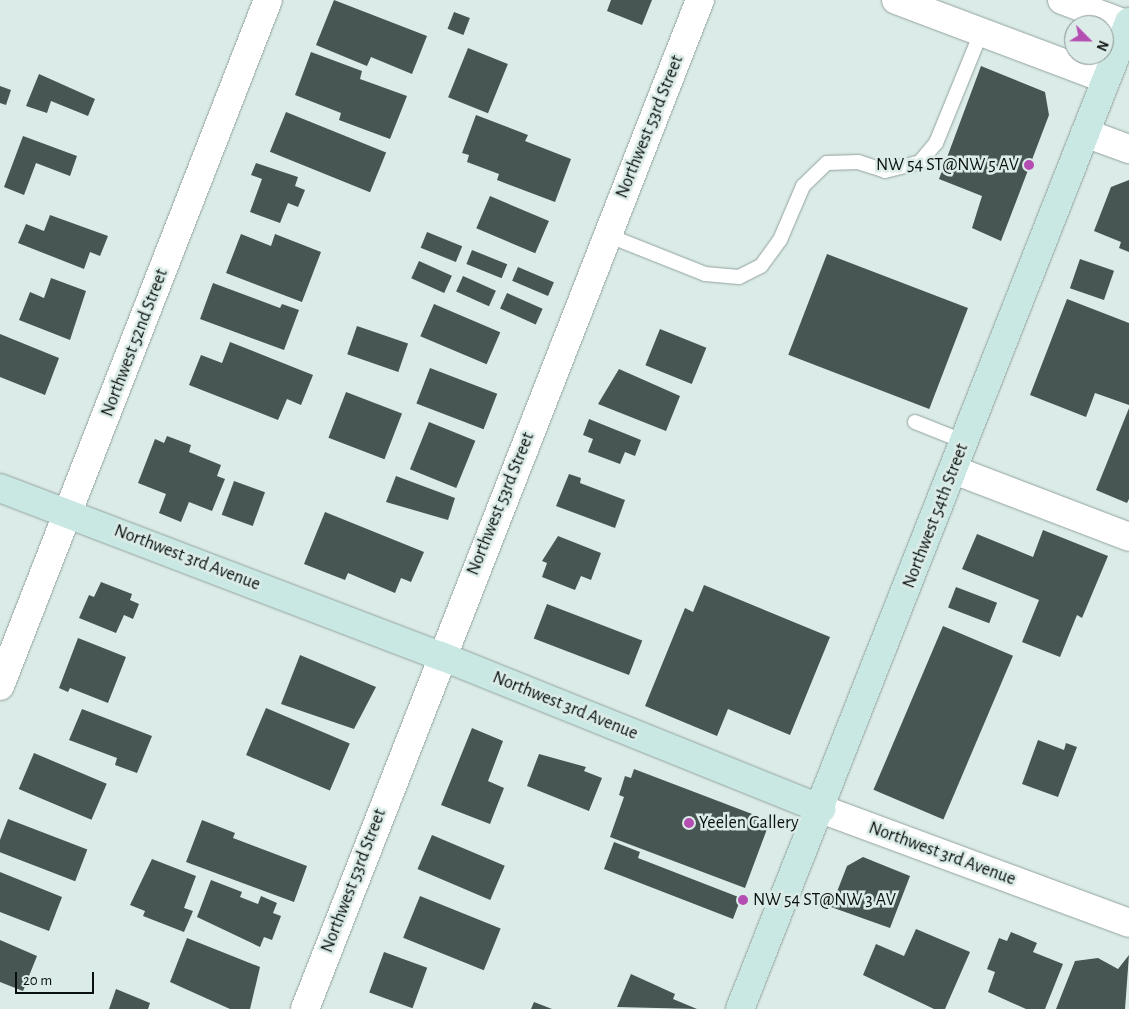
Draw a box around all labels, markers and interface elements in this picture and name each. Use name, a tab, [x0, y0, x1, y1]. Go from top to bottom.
north arrow	[1064, 15, 1114, 65]
text: N	[1094, 38, 1110, 53]
street label: Northwest 53rd Street	[611, 52, 689, 202]
place label: NW 54 ST@NW 5 AV	[876, 154, 1019, 176]
marker: NW 54 ST@NW 5 AV	[1023, 159, 1035, 171]
street label: Northwest 52nd Street	[97, 266, 173, 420]
street label: Northwest 53rd Street	[462, 429, 540, 579]
street label: Northwest 54th Street	[898, 441, 974, 591]
street label: Northwest 3rd Avenue	[111, 520, 263, 596]
street label: Northwest 3rd Avenue	[489, 667, 641, 745]
street label: Northwest 53rd Street	[317, 806, 391, 956]
place label: Yeelen Gallery	[699, 812, 799, 834]
marker: Yeelen Gallery	[683, 817, 695, 829]
street label: Northwest 3rd Avenue	[866, 817, 1018, 891]
place label: NW 54 ST@NW 3 AV	[753, 889, 896, 911]
marker: NW 54 ST@NW 3 AV	[737, 894, 749, 906]
scale bar	[18, 962, 96, 994]
text: 20 m	[23, 973, 52, 988]

